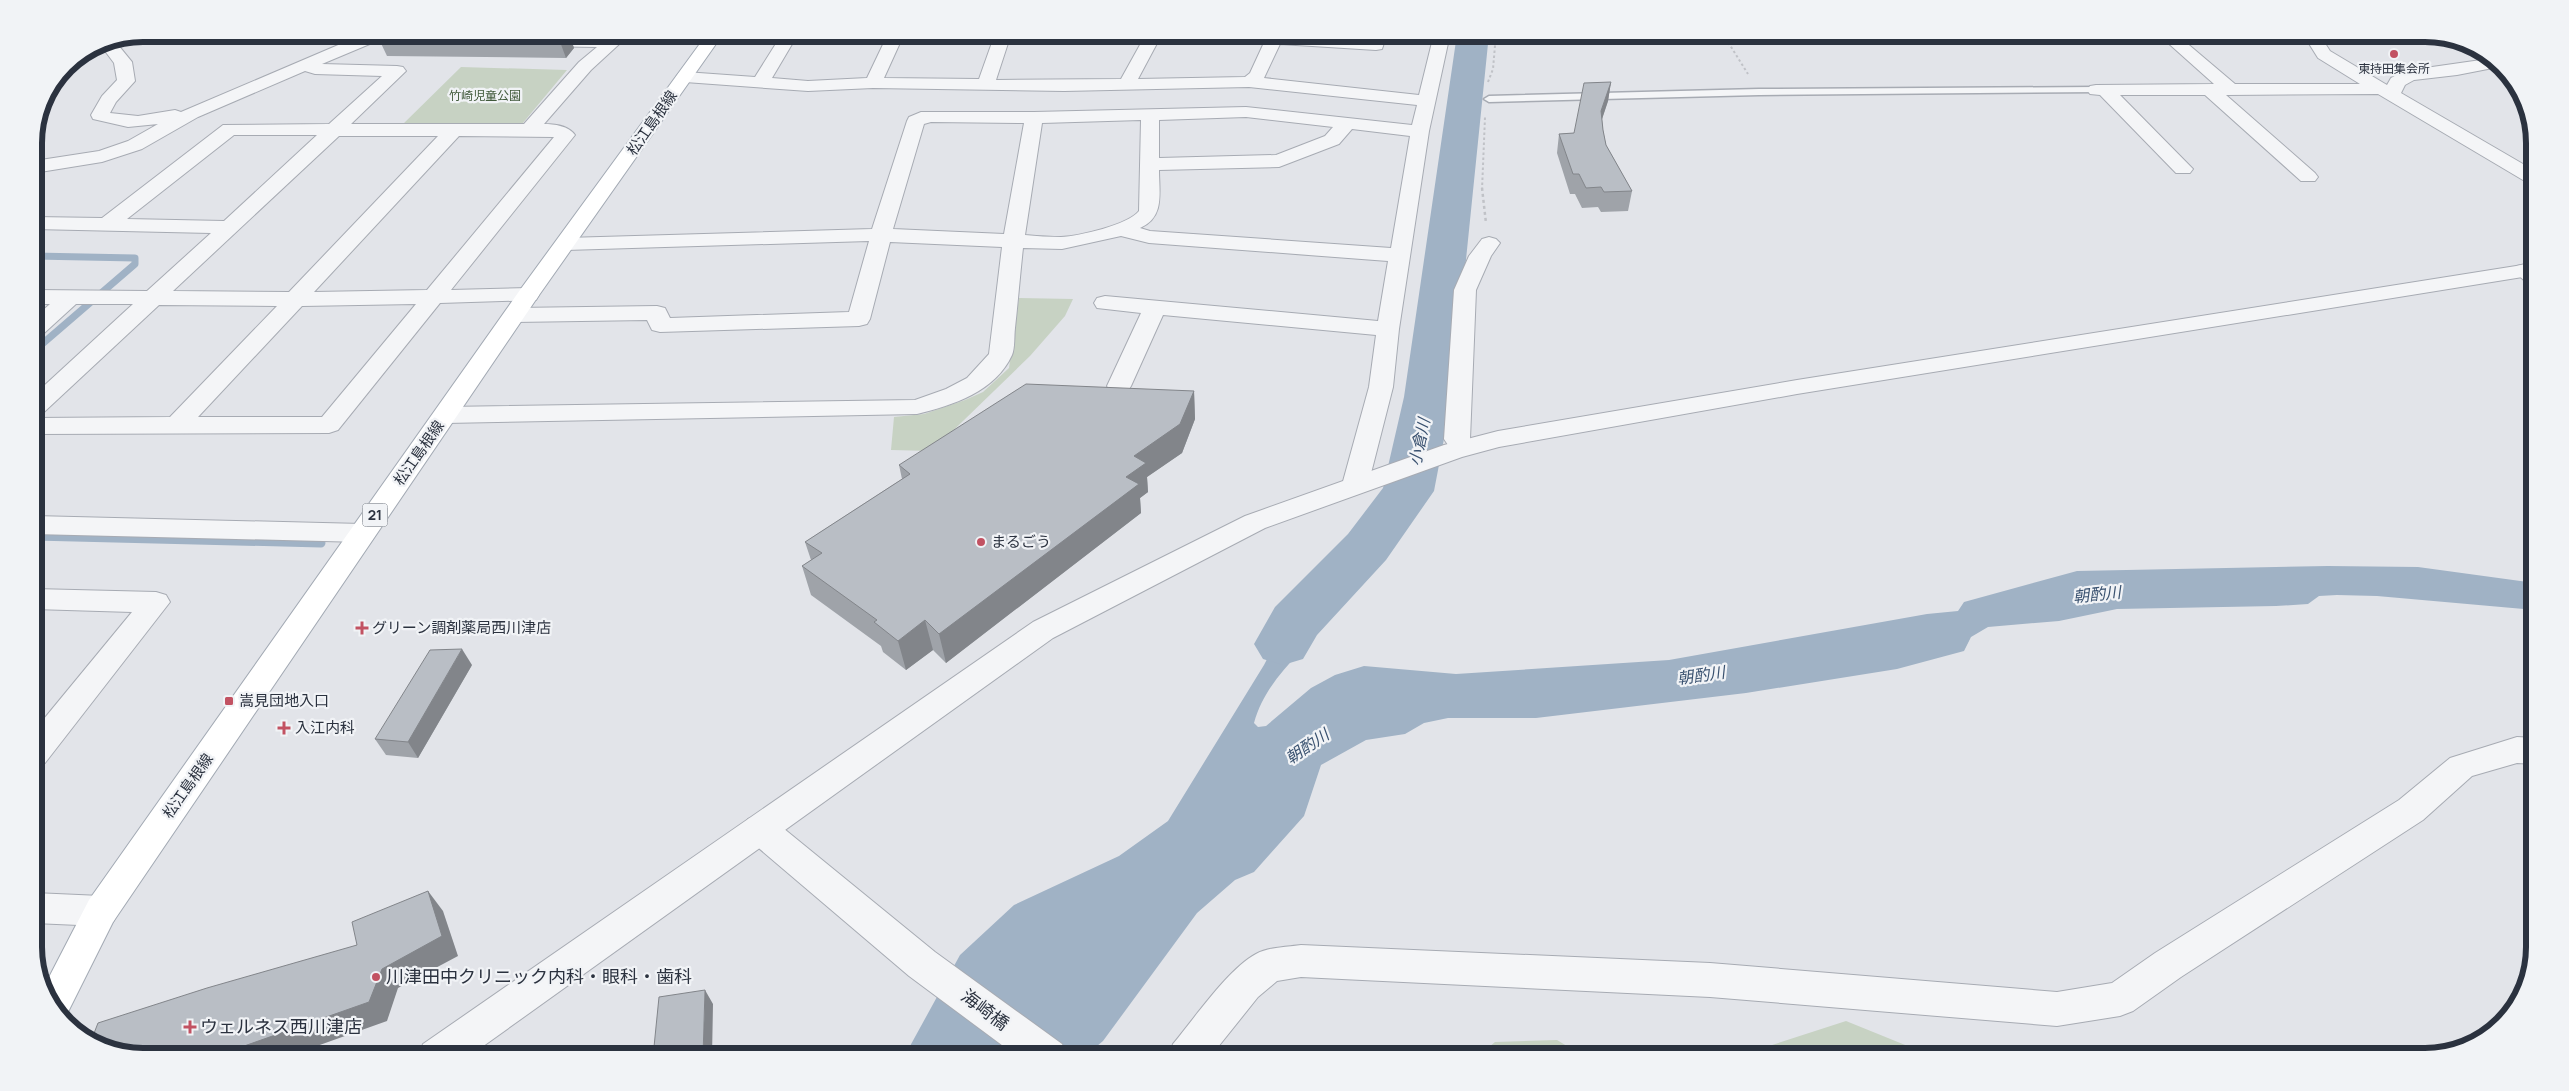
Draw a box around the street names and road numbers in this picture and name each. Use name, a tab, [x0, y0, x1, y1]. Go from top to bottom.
street label: 松江島根線	[621, 86, 682, 159]
street label: 松江島根線	[388, 416, 449, 489]
road number: 21	[362, 504, 388, 526]
street label: 松江島根線	[157, 749, 218, 822]
street label: 海崎橋	[957, 983, 1014, 1035]

